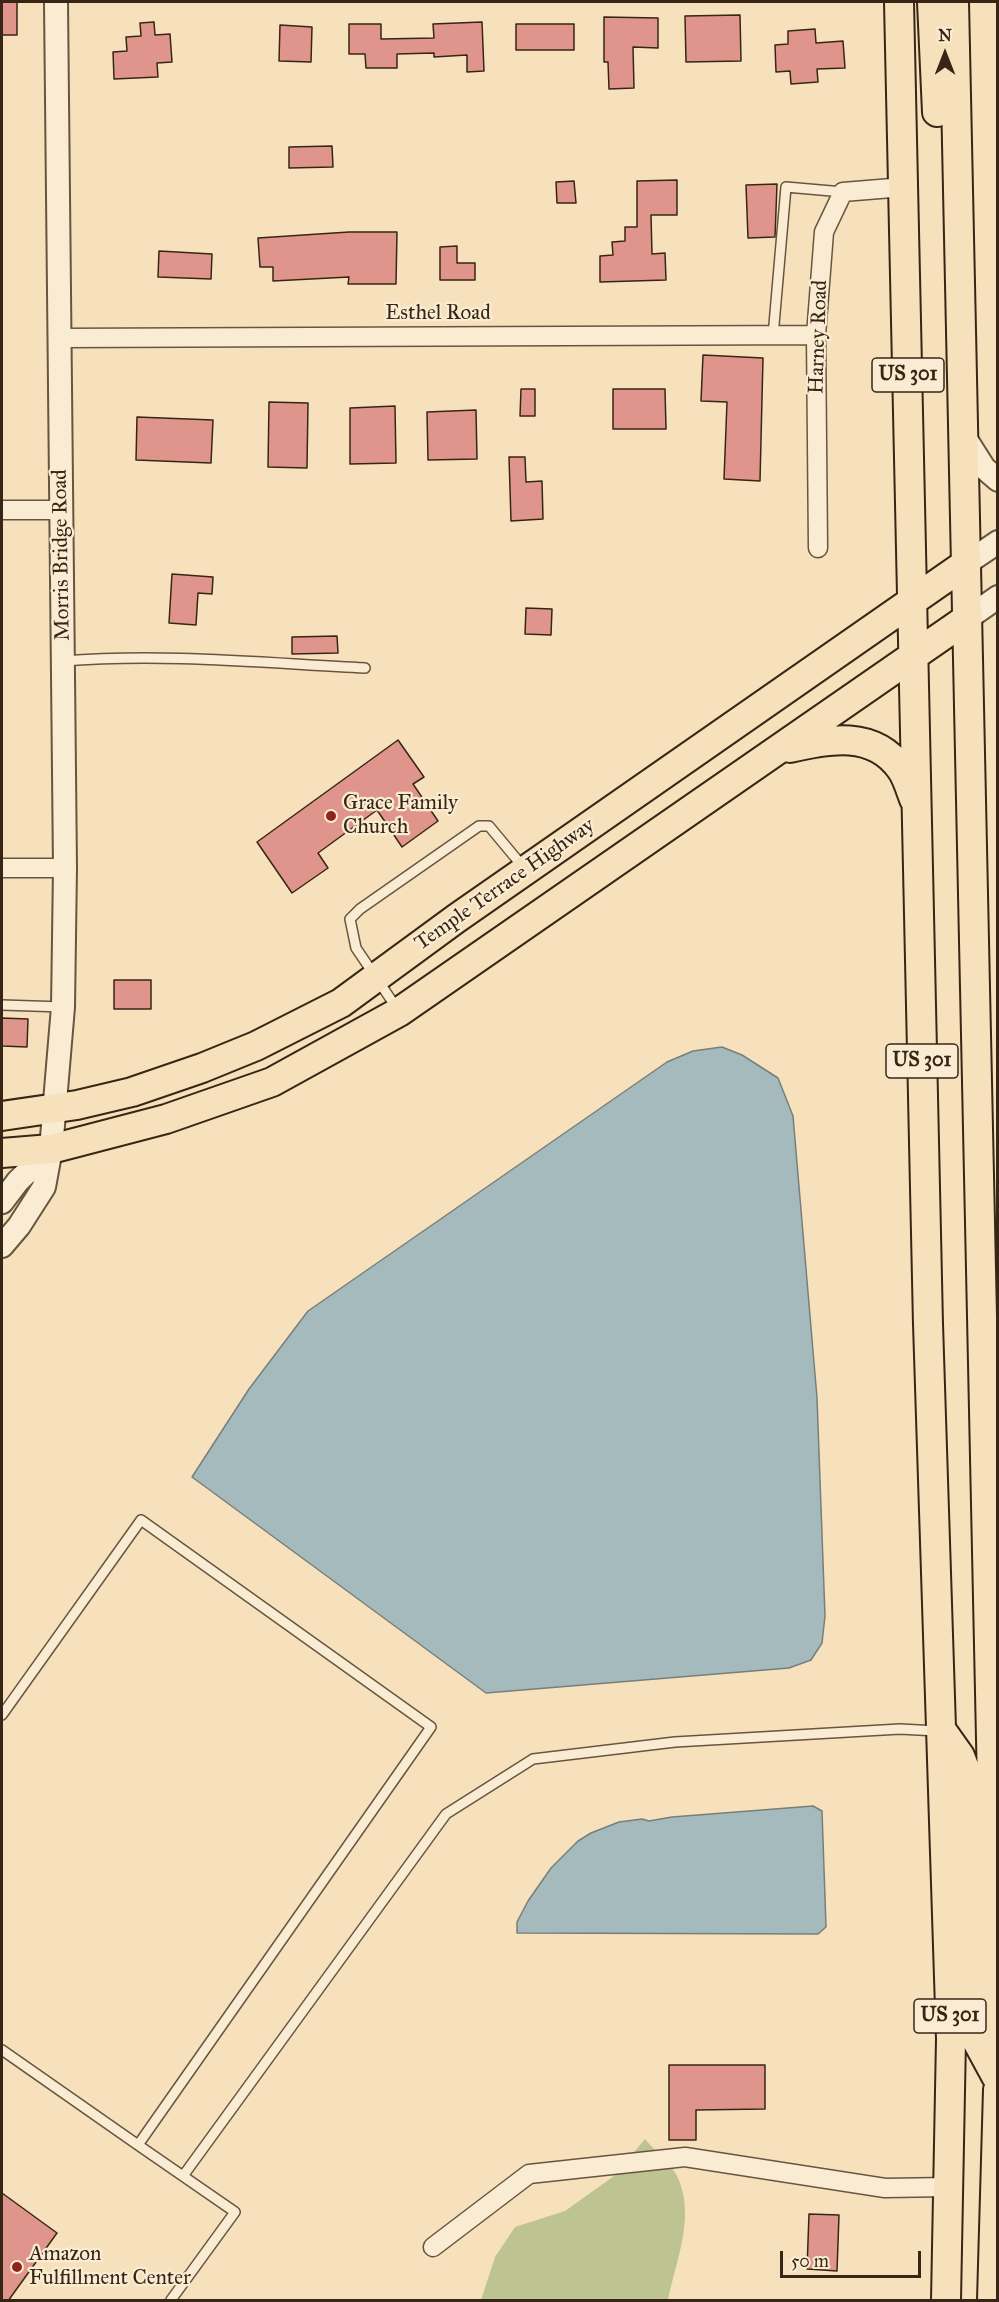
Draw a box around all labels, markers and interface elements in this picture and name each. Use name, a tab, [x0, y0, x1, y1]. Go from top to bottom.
north arrow	[915, 24, 975, 84]
text: N	[938, 26, 952, 45]
street label: Harney Road	[804, 280, 834, 394]
street label: Esthel Road	[385, 301, 491, 327]
road number: US 301	[872, 358, 944, 392]
street label: Morris Bridge Road	[48, 469, 76, 641]
place label: Grace Family Church	[343, 791, 458, 841]
marker: Grace Family Church	[324, 809, 338, 823]
street label: Temple Terrace Highway	[410, 813, 600, 957]
road number: US 301	[886, 1044, 958, 1078]
road number: US 301	[914, 1999, 986, 2033]
scale bar	[783, 2239, 924, 2277]
place label: Amazon Fulfillment Center	[29, 2242, 191, 2292]
text: 50 m	[791, 2250, 829, 2272]
marker: Amazon Fulfillment Center	[10, 2260, 24, 2274]

